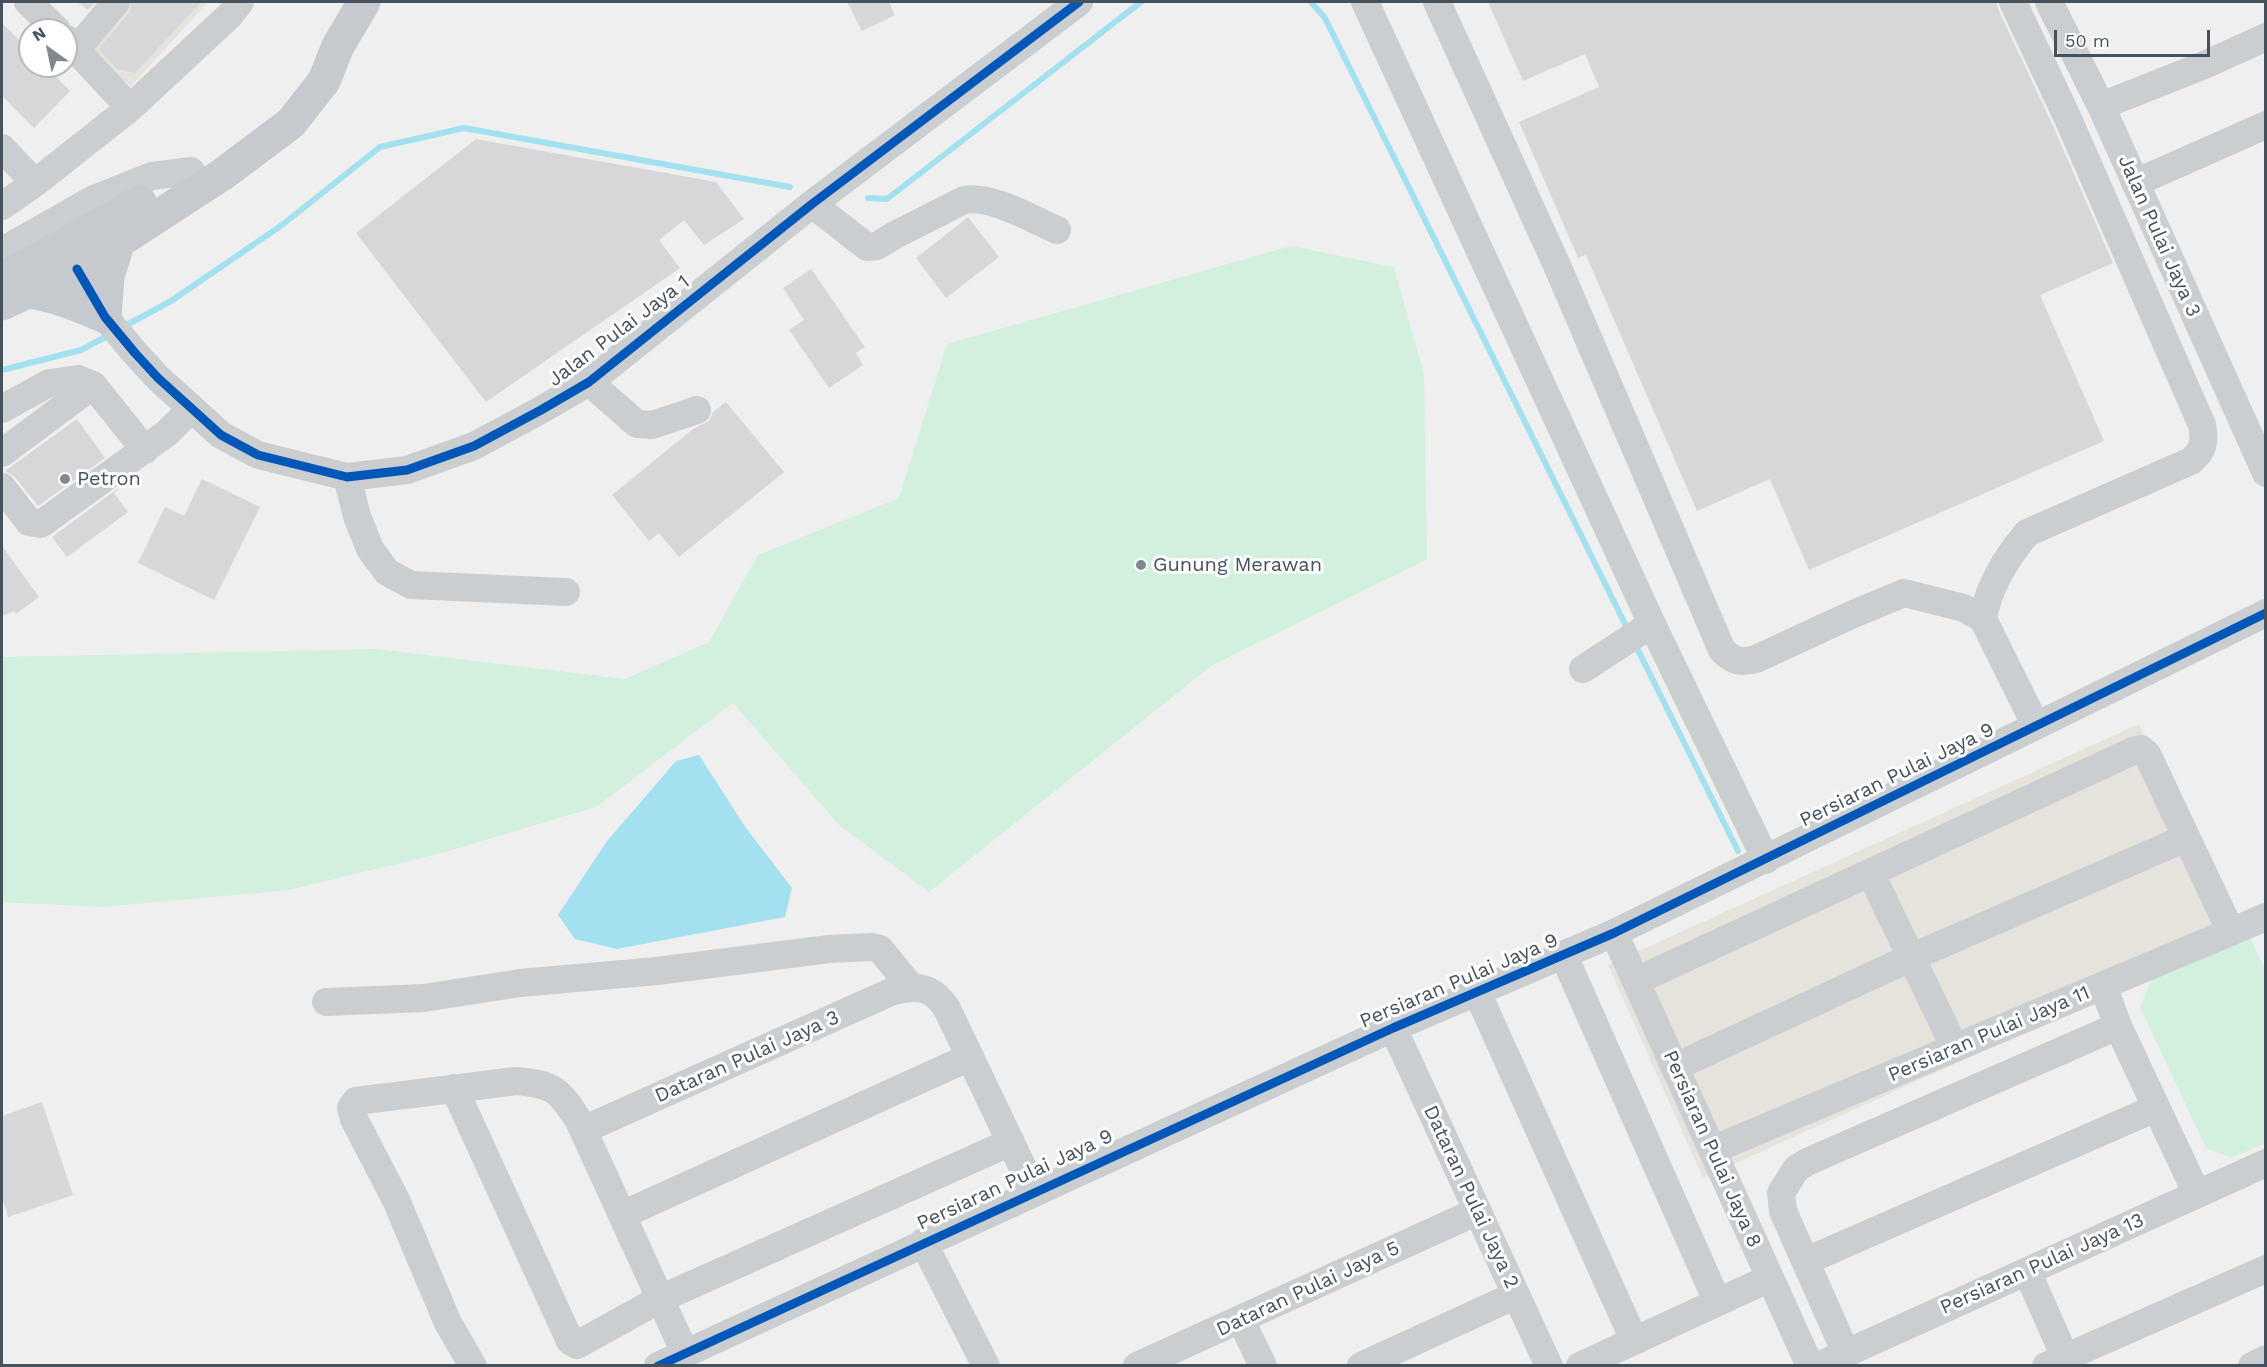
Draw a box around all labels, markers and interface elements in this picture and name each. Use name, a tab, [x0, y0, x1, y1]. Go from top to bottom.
north arrow	[18, 18, 78, 78]
scale bar	[2057, 18, 2213, 56]
text: N	[29, 23, 49, 45]
text: 50 m	[2065, 30, 2110, 51]
street label: Jalan Pulai Jaya 3	[2113, 151, 2205, 321]
street label: Jalan Pulai Jaya 1	[544, 270, 694, 392]
place label: Petron	[77, 467, 141, 491]
marker: Petron	[58, 472, 72, 486]
place label: Gunung Merawan	[1153, 553, 1322, 577]
marker: Gunung Merawan	[1134, 558, 1148, 572]
street label: Persiaran Pulai Jaya 9	[1796, 717, 1998, 833]
street label: Persiaran Pulai Jaya 9	[1356, 928, 1562, 1034]
street label: Persiaran Pulai Jaya 11	[1885, 981, 2093, 1087]
street label: Dataran Pulai Jaya 3	[651, 1006, 843, 1108]
street label: Persiaran Pulai Jaya 8	[1658, 1047, 1766, 1251]
street label: Dataran Pulai Jaya 2	[1418, 1102, 1524, 1292]
street label: Persiaran Pulai Jaya 9	[913, 1124, 1117, 1236]
street label: Persiaran Pulai Jaya 13	[1936, 1208, 2148, 1320]
street label: Dataran Pulai Jaya 5	[1213, 1236, 1403, 1342]

